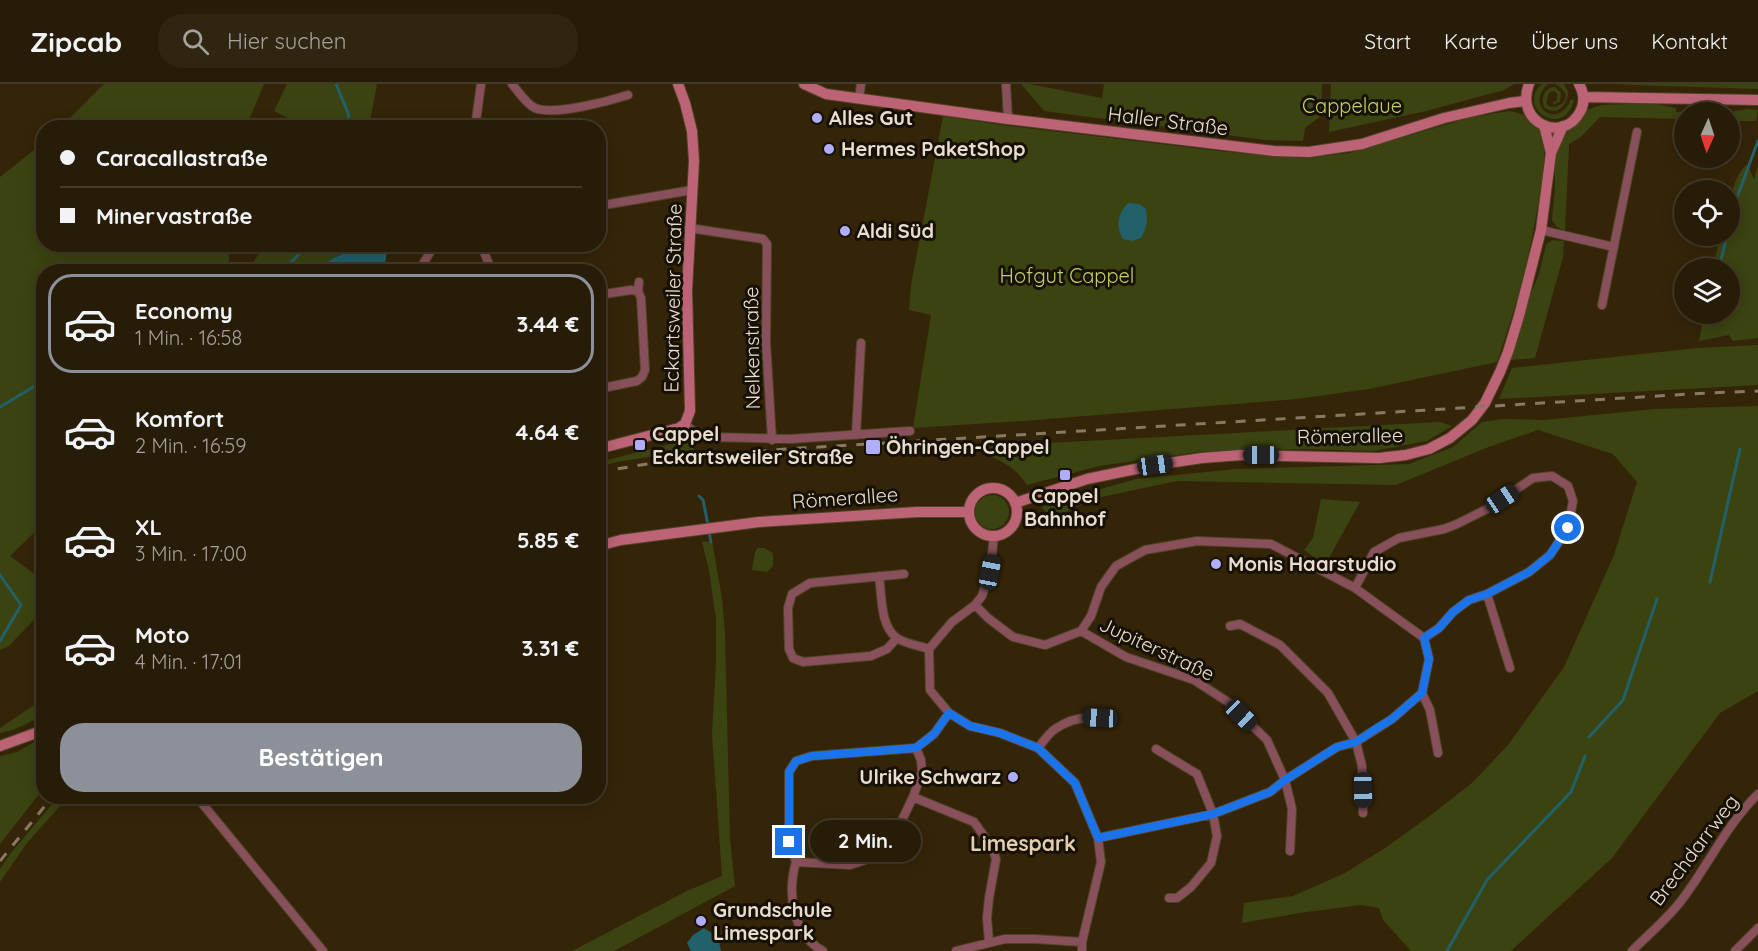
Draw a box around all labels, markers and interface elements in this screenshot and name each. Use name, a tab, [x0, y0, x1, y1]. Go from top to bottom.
search box	[158, 14, 578, 68]
text: Zipcab	[30, 24, 122, 59]
icon: search	[179, 25, 212, 58]
text: Hier suchen	[227, 27, 346, 55]
text: Start	[1364, 28, 1411, 54]
text: Karte	[1444, 28, 1498, 54]
text: Über uns	[1531, 28, 1618, 54]
text: Kontakt	[1651, 28, 1728, 54]
park label: Cappelaue	[1302, 93, 1402, 118]
street label: Haller Straße	[1106, 101, 1230, 140]
north arrow	[1674, 102, 1740, 168]
map controls	[1674, 102, 1740, 324]
place label: Alles Gut	[829, 105, 913, 130]
marker: Alles Gut	[810, 111, 824, 125]
place label: Hermes PaketShop	[841, 136, 1025, 161]
marker: Hermes PaketShop	[822, 142, 836, 156]
text: Caracallastraße	[96, 144, 268, 172]
button: locate	[1674, 180, 1740, 246]
text: Minervastraße	[96, 202, 252, 230]
street label: Eckartsweiler Straße	[658, 203, 687, 393]
place label: Aldi Süd	[857, 218, 934, 243]
marker: Aldi Süd	[838, 224, 852, 238]
button: layers	[1674, 258, 1740, 324]
park label: Hofgut Cappel	[1000, 263, 1134, 288]
street label: Nelkenstraße	[738, 286, 765, 410]
icon: car	[63, 297, 117, 351]
text: Economy	[135, 297, 233, 325]
text: 3.44 €	[517, 310, 579, 338]
text: 1 Min. · 16:58	[135, 325, 242, 350]
icon: car	[63, 405, 117, 459]
text: Komfort	[135, 405, 224, 433]
text: 4.64 €	[516, 418, 579, 446]
place label: Cappel Eckartsweiler Straße	[652, 421, 854, 469]
street label: Römerallee	[1297, 422, 1403, 449]
text: 2 Min. · 16:59	[135, 433, 246, 458]
place label: Öhringen-Cappel	[886, 434, 1050, 459]
marker: Cappel Eckartsweiler Straße	[633, 438, 647, 452]
marker: Öhringen-Cappel	[864, 438, 882, 456]
car	[1243, 446, 1279, 464]
car	[1136, 454, 1174, 476]
marker: Cappel Bahnhof	[1058, 468, 1072, 482]
street label: Römerallee	[791, 481, 899, 514]
car	[1482, 481, 1522, 517]
place label: Cappel Bahnhof	[1024, 483, 1106, 531]
icon: car	[63, 513, 117, 567]
text: XL	[135, 513, 162, 541]
route start	[1554, 514, 1581, 541]
text: 5.85 €	[517, 526, 579, 554]
text: 3 Min. · 17:00	[135, 541, 247, 566]
place label: Monis Haarstudio	[1228, 551, 1396, 576]
car	[978, 553, 1002, 591]
marker: Monis Haarstudio	[1209, 557, 1223, 571]
street label: Jupiterstraße	[1096, 611, 1219, 686]
icon: car	[63, 621, 117, 675]
text: Moto	[135, 621, 189, 649]
text: 3.31 €	[521, 634, 579, 662]
text: 4 Min. · 17:01	[135, 649, 243, 674]
car	[1222, 696, 1260, 734]
car	[1082, 708, 1118, 728]
button: Bestätigen	[60, 723, 582, 792]
place label: Ulrike Schwarz	[859, 764, 1001, 789]
marker: Ulrike Schwarz	[1006, 770, 1020, 784]
car	[1354, 772, 1372, 808]
street label: Brechdarrweg	[1644, 789, 1744, 910]
callout: 2 Min.	[810, 821, 921, 863]
route end	[775, 828, 802, 855]
text: 2 Min.	[838, 828, 893, 853]
district label: Limespark	[970, 830, 1076, 856]
place label: Grundschule Limespark	[713, 897, 832, 945]
marker: Grundschule Limespark	[694, 914, 708, 928]

